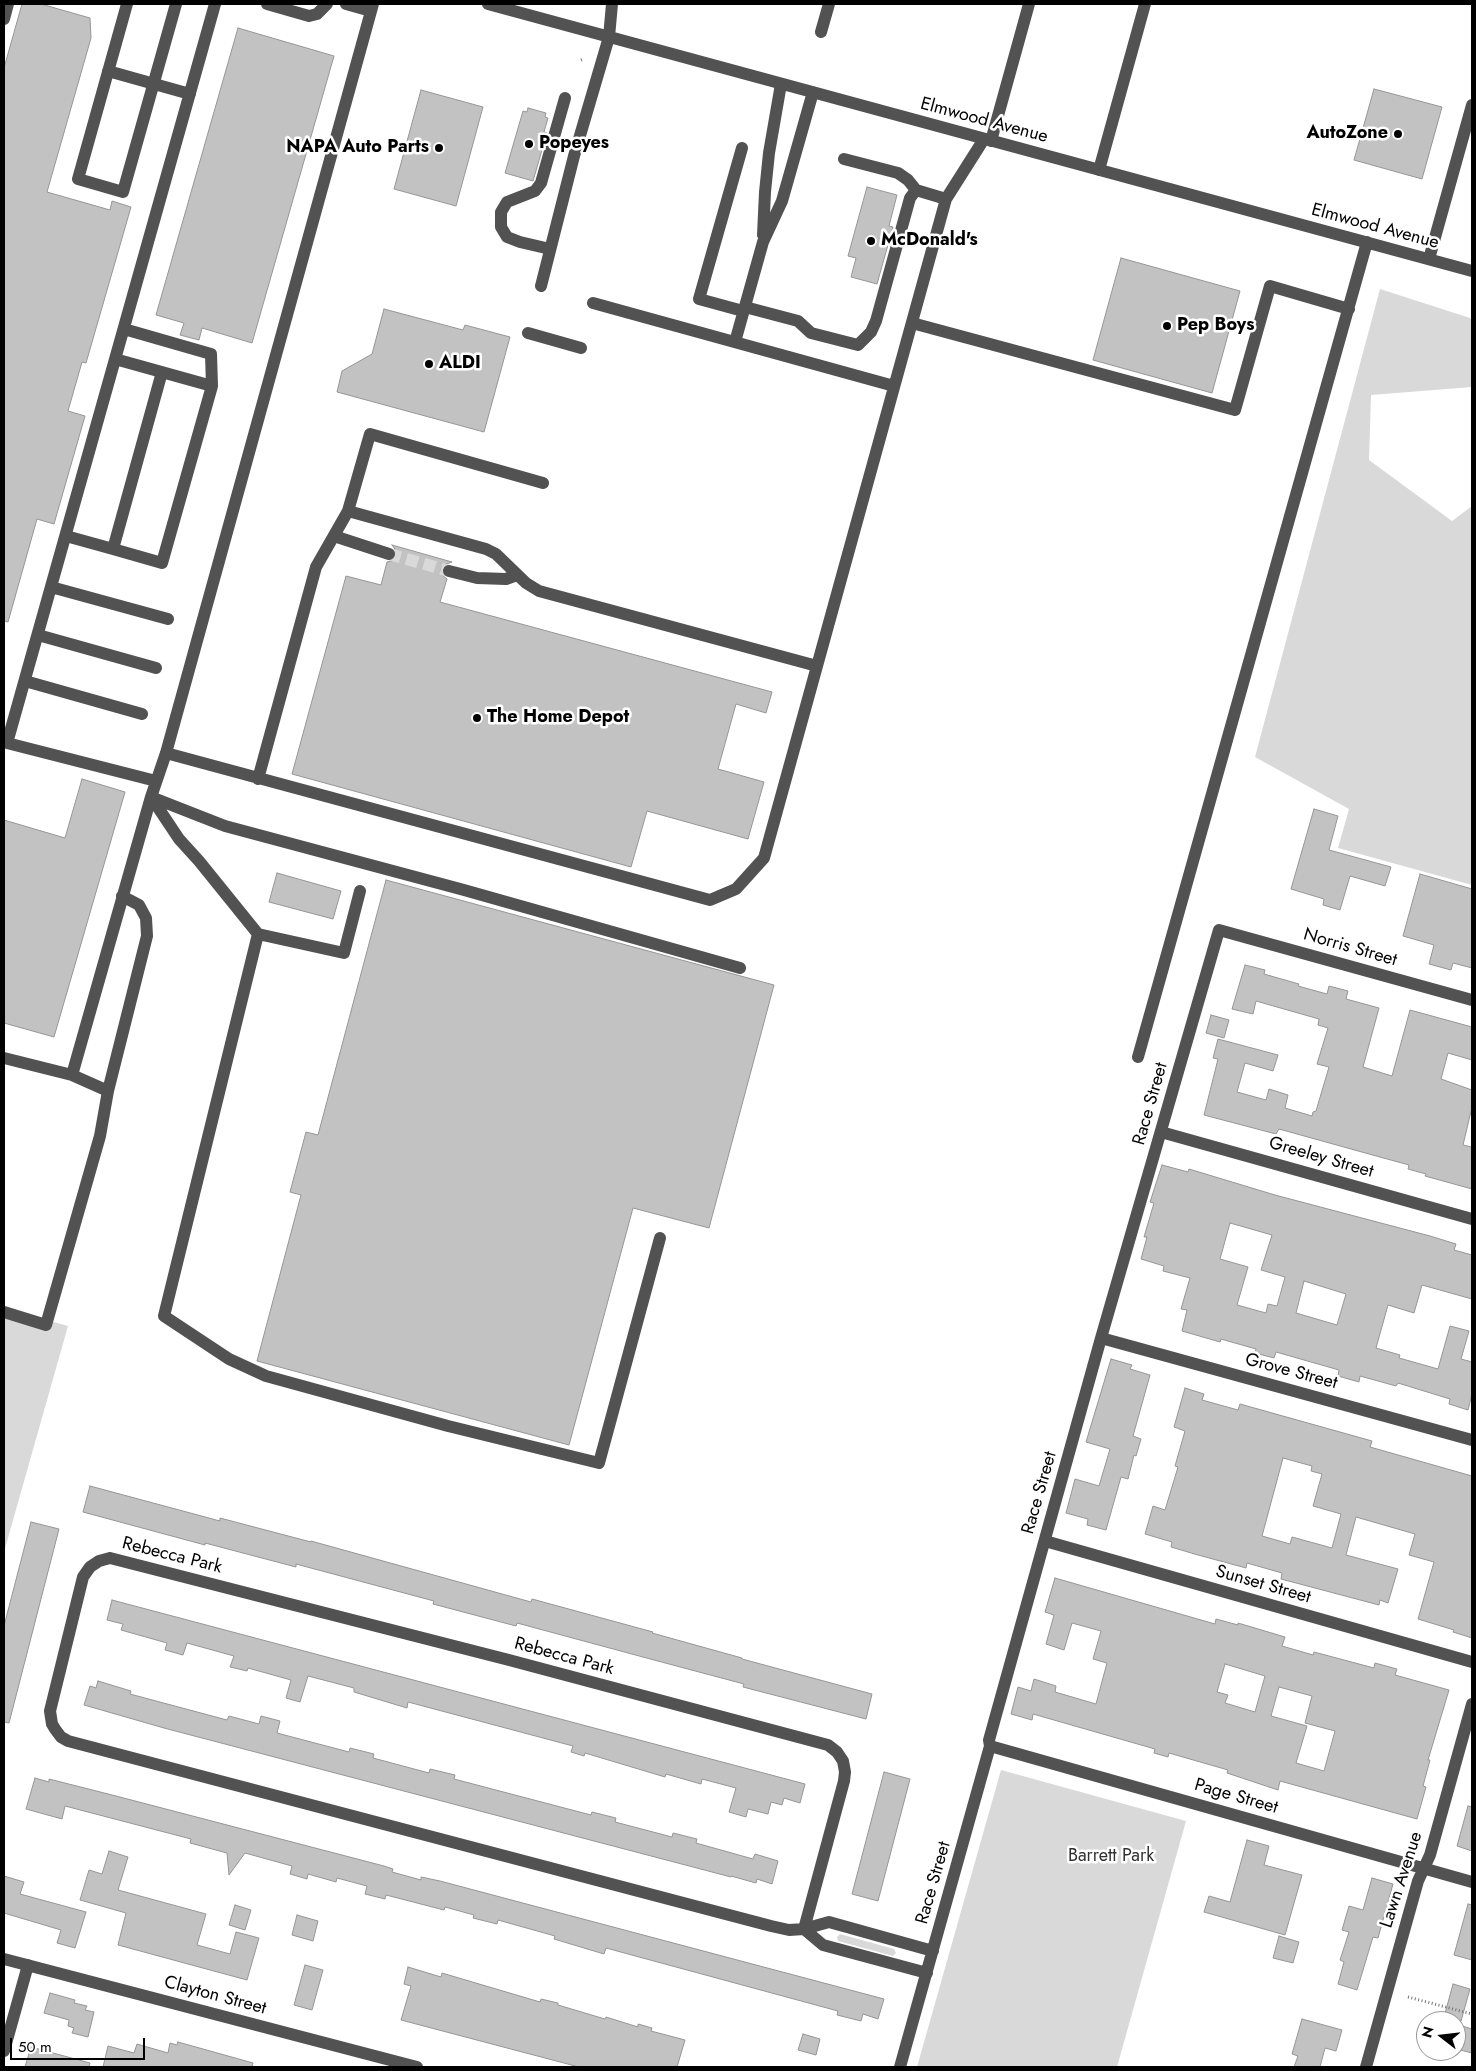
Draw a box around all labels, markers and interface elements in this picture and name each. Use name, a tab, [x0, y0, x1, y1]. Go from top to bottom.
street label: Elmwood Avenue	[918, 94, 1050, 148]
place label: AutoZone	[1307, 123, 1388, 145]
marker: AutoZone	[1392, 128, 1404, 140]
place label: Popeyes	[539, 133, 609, 155]
place label: NAPA Auto Parts	[286, 137, 429, 159]
marker: Popeyes	[523, 138, 535, 150]
marker: NAPA Auto Parts	[433, 142, 445, 154]
street label: Elmwood Avenue	[1309, 200, 1441, 254]
place label: McDonald's	[881, 230, 978, 252]
marker: McDonald's	[865, 235, 877, 247]
place label: Pep Boys	[1177, 315, 1254, 337]
marker: Pep Boys	[1161, 320, 1173, 332]
place label: ALDI	[439, 353, 481, 375]
marker: ALDI	[423, 358, 435, 370]
place label: The Home Depot	[487, 707, 629, 729]
marker: The Home Depot	[471, 712, 483, 724]
street label: Norris Street	[1301, 924, 1399, 972]
street label: Race Street	[1129, 1060, 1173, 1148]
street label: Greeley Street	[1266, 1133, 1376, 1183]
street label: Grove Street	[1242, 1349, 1340, 1395]
street label: Race Street	[1018, 1449, 1062, 1537]
street label: Rebecca Park	[120, 1533, 224, 1579]
street label: Sunset Street	[1213, 1561, 1313, 1609]
street label: Rebecca Park	[512, 1633, 616, 1681]
street label: Page Street	[1192, 1775, 1280, 1819]
street label: Lawn Avenue	[1376, 1829, 1428, 1931]
street label: Race Street	[912, 1839, 956, 1927]
park label: Barrett Park	[1068, 1846, 1154, 1868]
street label: Clayton Street	[162, 1972, 268, 2020]
north arrow	[1416, 2011, 1466, 2061]
text: N	[1416, 2024, 1439, 2040]
scale bar	[12, 2028, 148, 2060]
text: 50 m	[18, 2036, 52, 2058]

